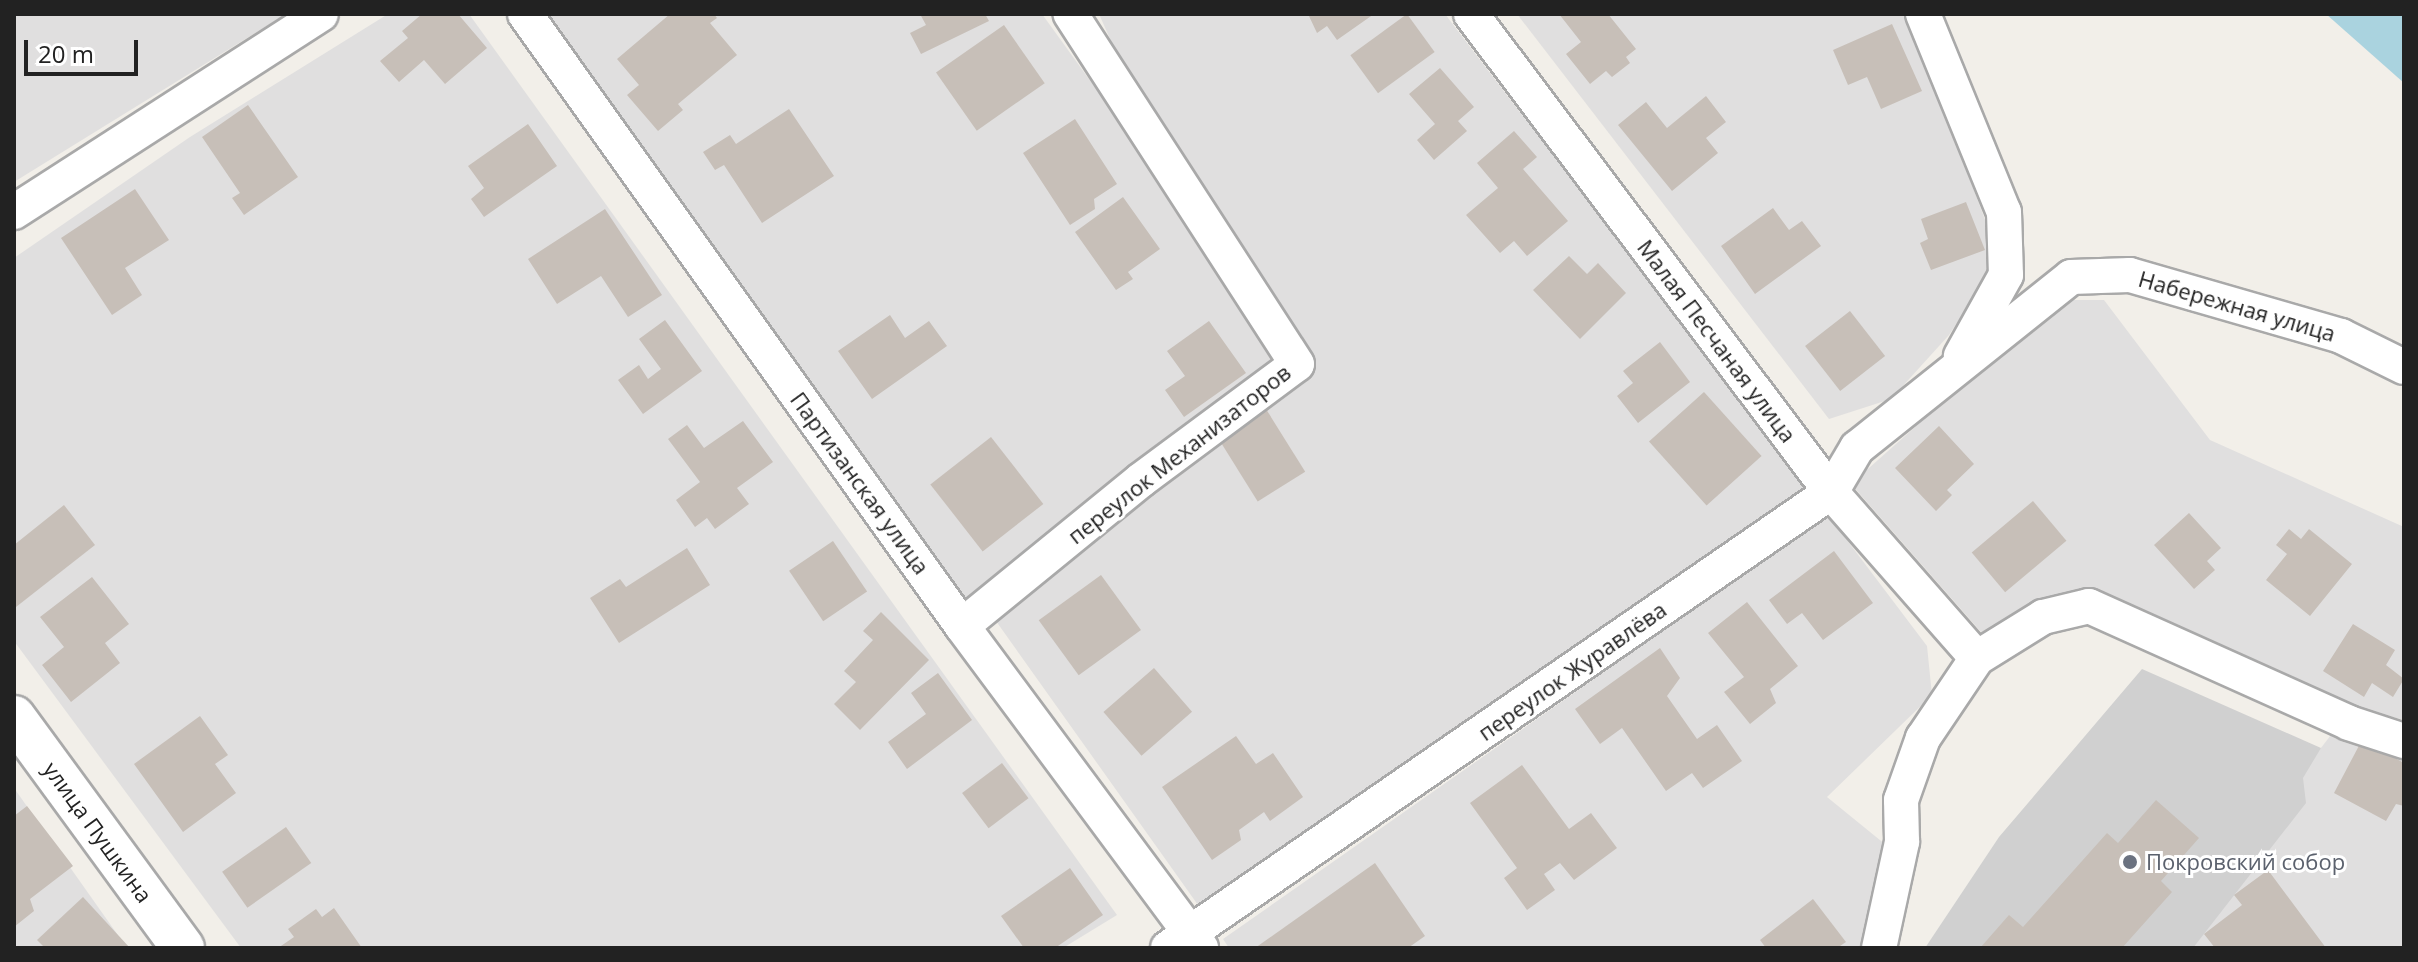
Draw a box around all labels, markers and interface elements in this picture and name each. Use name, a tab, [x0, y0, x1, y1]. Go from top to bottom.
scale bar	[28, 24, 142, 74]
text: 20 m	[38, 37, 94, 70]
street label: Малая Песчаная улица	[1632, 234, 1802, 448]
street label: Набережная улица	[2136, 265, 2338, 347]
street label: переулок Механизаторов	[1062, 359, 1296, 549]
street label: Партизанская улица	[785, 387, 935, 579]
street label: переулок Журавлёва	[1473, 596, 1671, 746]
street label: улица Пушкина	[38, 757, 158, 907]
place label: Покровский собор	[2146, 849, 2345, 875]
marker: Покровский собор	[2121, 853, 2139, 871]

